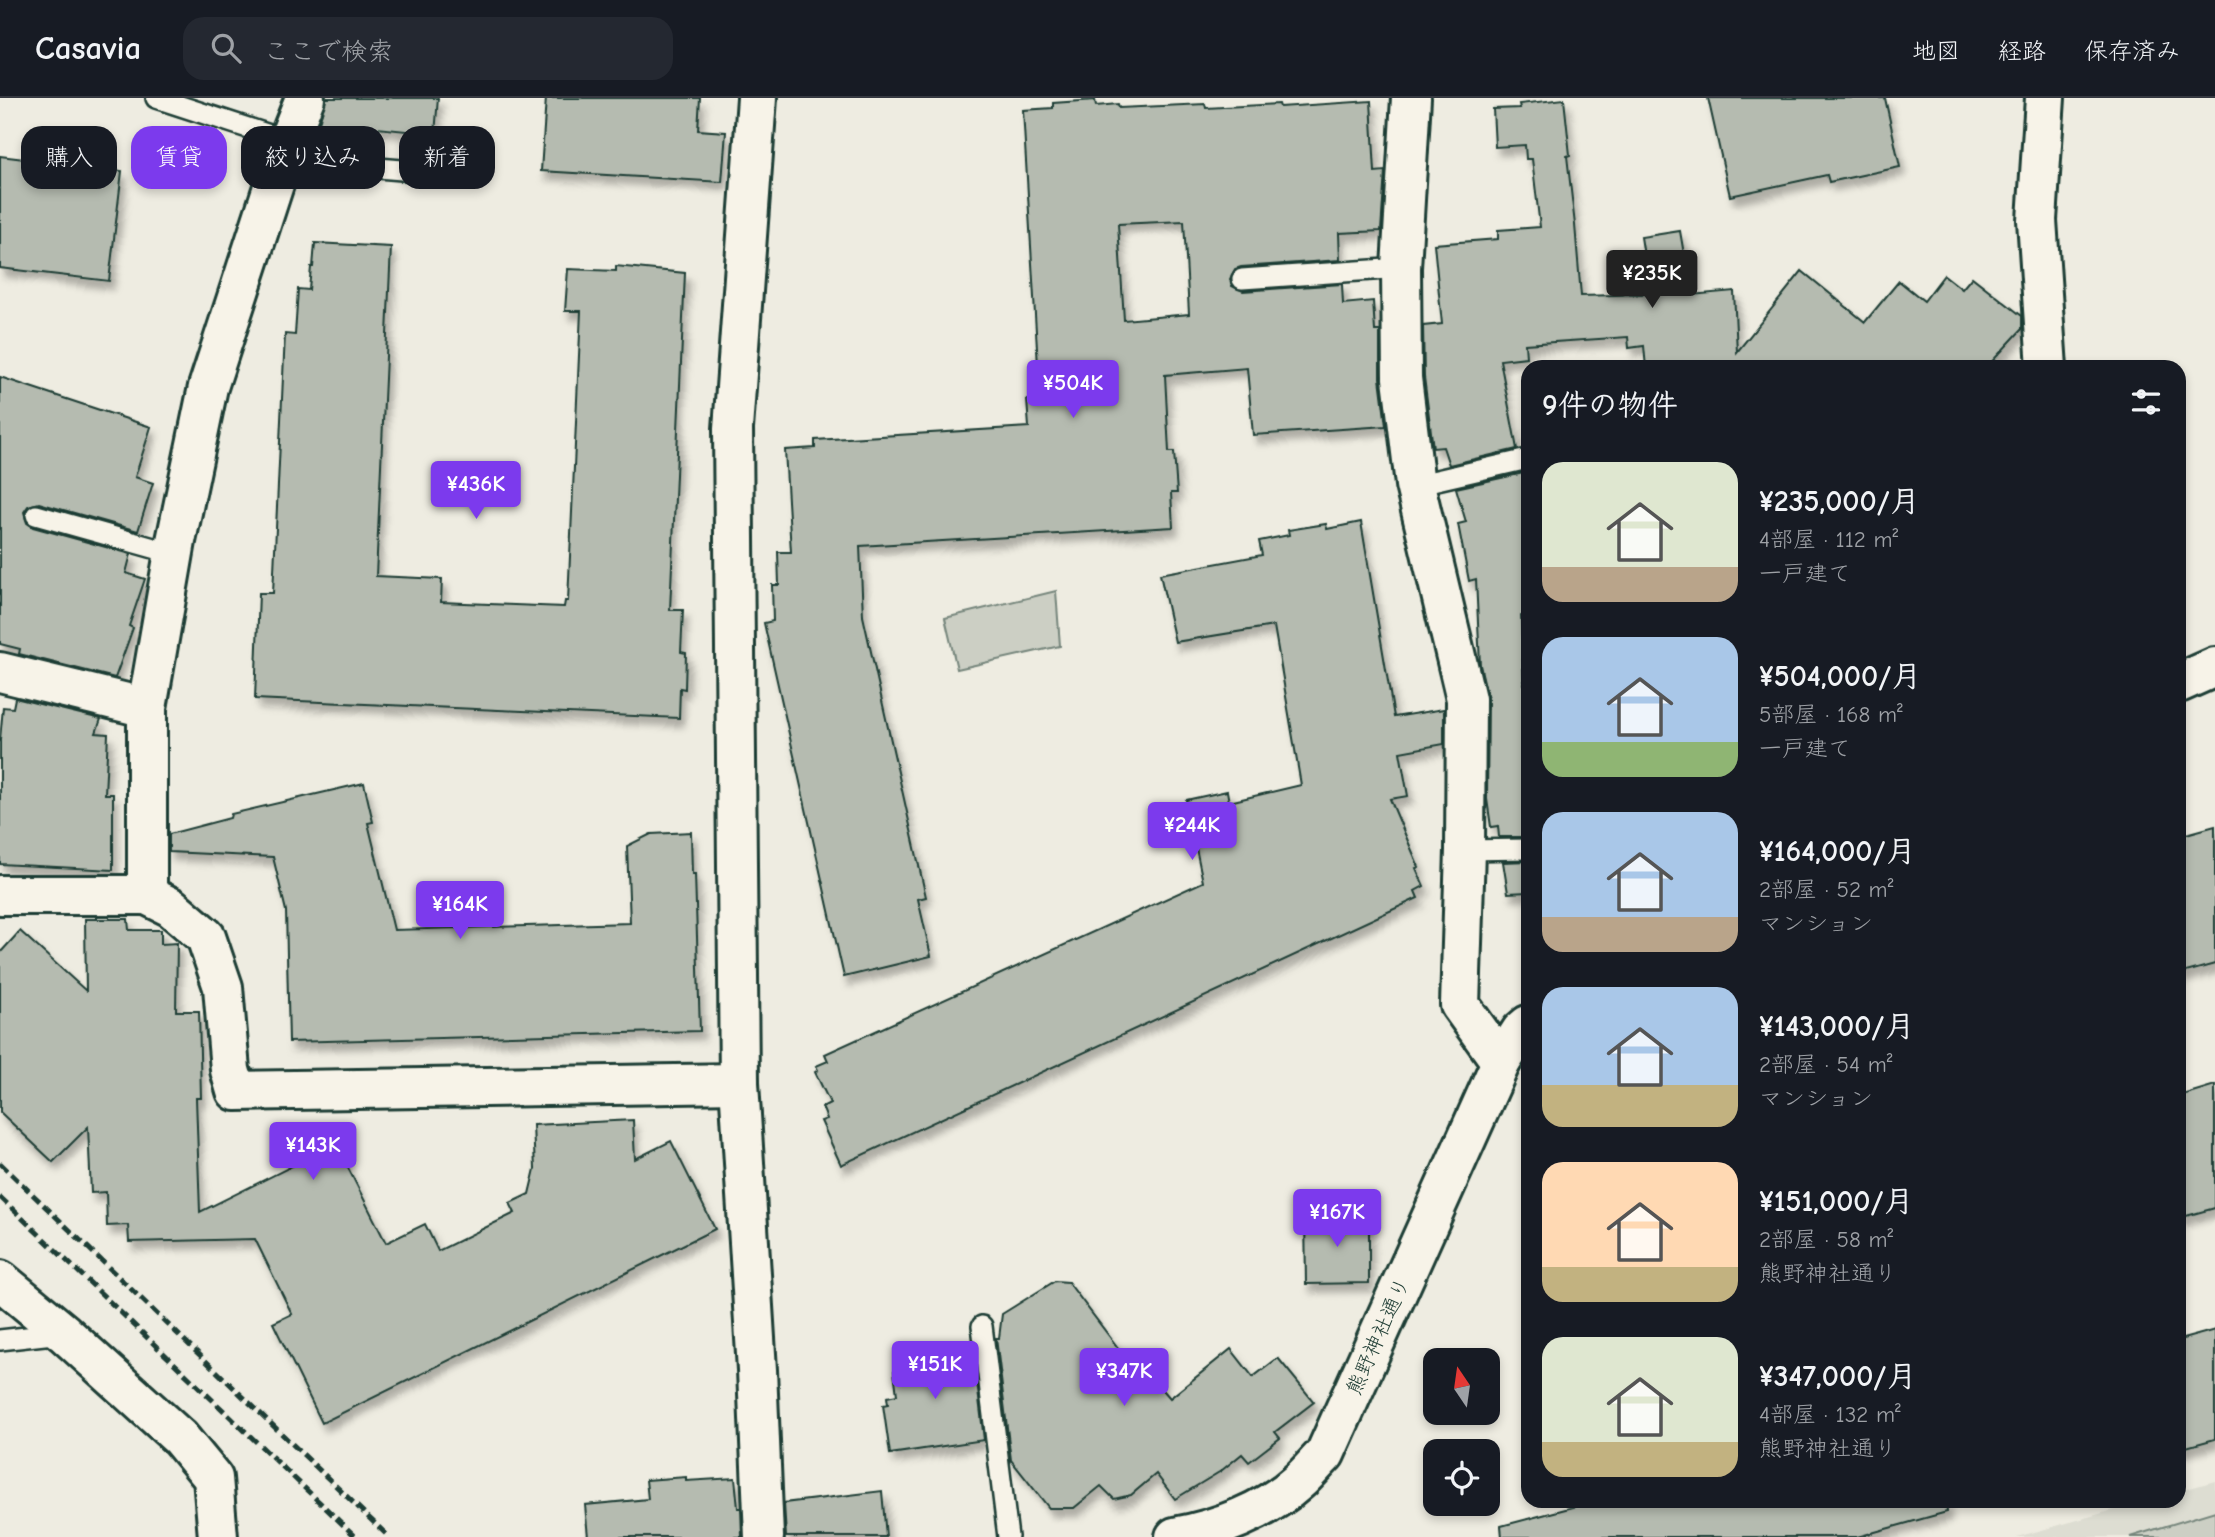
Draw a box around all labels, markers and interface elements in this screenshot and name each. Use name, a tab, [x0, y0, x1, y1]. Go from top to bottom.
search box	[183, 17, 673, 80]
text: Casavia	[35, 29, 141, 67]
icon: search	[207, 29, 245, 67]
text: ここで検索	[263, 37, 393, 67]
text: 地図	[1912, 37, 1960, 65]
text: 経路	[1998, 37, 2046, 65]
text: 保存済み	[2084, 37, 2180, 65]
chip: 購入	[21, 126, 117, 189]
chip: 賃貸	[131, 126, 227, 189]
chip: 絞り込み	[241, 126, 385, 189]
chip: 新着	[399, 126, 495, 189]
pin: ¥235K	[1603, 250, 1701, 310]
text: ¥235K	[1622, 259, 1682, 286]
pin: ¥504K	[1024, 360, 1122, 420]
text: ¥504K	[1043, 369, 1103, 396]
icon: filters	[2127, 383, 2165, 421]
text: 9件の物件	[1542, 388, 1678, 423]
pin: ¥436K	[427, 462, 525, 521]
text: ¥436K	[447, 470, 505, 497]
text: ¥235,000/月	[1759, 484, 1920, 519]
icon: home	[1598, 490, 1682, 574]
text: 4部屋 · 112 m²	[1759, 526, 1898, 553]
text: 一戸建て	[1759, 560, 1851, 587]
text: ¥504,000/月	[1759, 659, 1921, 694]
icon: home	[1598, 665, 1682, 749]
text: 5部屋 · 168 m²	[1759, 701, 1903, 728]
text: 一戸建て	[1759, 735, 1851, 762]
pin: ¥244K	[1143, 802, 1241, 862]
text: ¥244K	[1164, 811, 1220, 838]
text: ¥164,000/月	[1759, 834, 1916, 869]
icon: home	[1598, 840, 1682, 924]
text: 2部屋 · 52 m²	[1759, 876, 1893, 903]
pin: ¥164K	[411, 882, 509, 941]
text: ¥164K	[432, 890, 488, 917]
text: マンション	[1759, 910, 1873, 937]
text: ¥143,000/月	[1759, 1009, 1914, 1044]
icon: home	[1598, 1015, 1682, 1099]
text: 2部屋 · 54 m²	[1759, 1051, 1892, 1078]
text: マンション	[1759, 1085, 1873, 1112]
pin: ¥143K	[264, 1122, 362, 1182]
text: ¥143K	[285, 1131, 341, 1158]
text: ¥151,000/月	[1759, 1184, 1914, 1219]
pin: ¥167K	[1288, 1190, 1386, 1249]
icon: home	[1598, 1190, 1682, 1274]
text: ¥167K	[1309, 1198, 1365, 1225]
text: 2部屋 · 58 m²	[1759, 1226, 1893, 1253]
text: 熊野神社通り	[1759, 1260, 1897, 1287]
street label: 熊野神社通り	[1341, 1274, 1415, 1398]
pin: ¥151K	[886, 1342, 984, 1401]
pin: ¥347K	[1075, 1348, 1173, 1408]
north arrow	[1423, 1348, 1500, 1424]
map controls	[1423, 1348, 1500, 1516]
text: ¥151K	[908, 1350, 962, 1377]
text: ¥347K	[1096, 1357, 1152, 1384]
text: ¥347,000/月	[1759, 1359, 1916, 1394]
icon: home	[1598, 1365, 1682, 1449]
text: 4部屋 · 132 m²	[1759, 1401, 1901, 1428]
text: 熊野神社通り	[1759, 1435, 1897, 1462]
button: locate	[1423, 1439, 1500, 1516]

